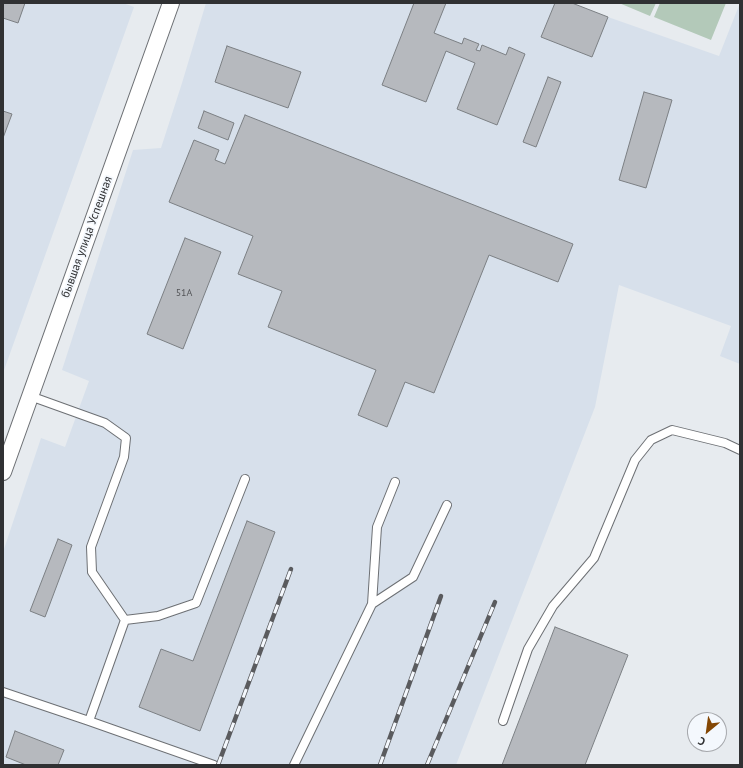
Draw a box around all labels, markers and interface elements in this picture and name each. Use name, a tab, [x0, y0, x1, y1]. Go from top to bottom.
street label: бывшая улица Успешная	[58, 174, 116, 300]
house number: 51А	[176, 287, 192, 299]
north arrow	[687, 712, 727, 752]
text: С	[696, 734, 708, 749]

